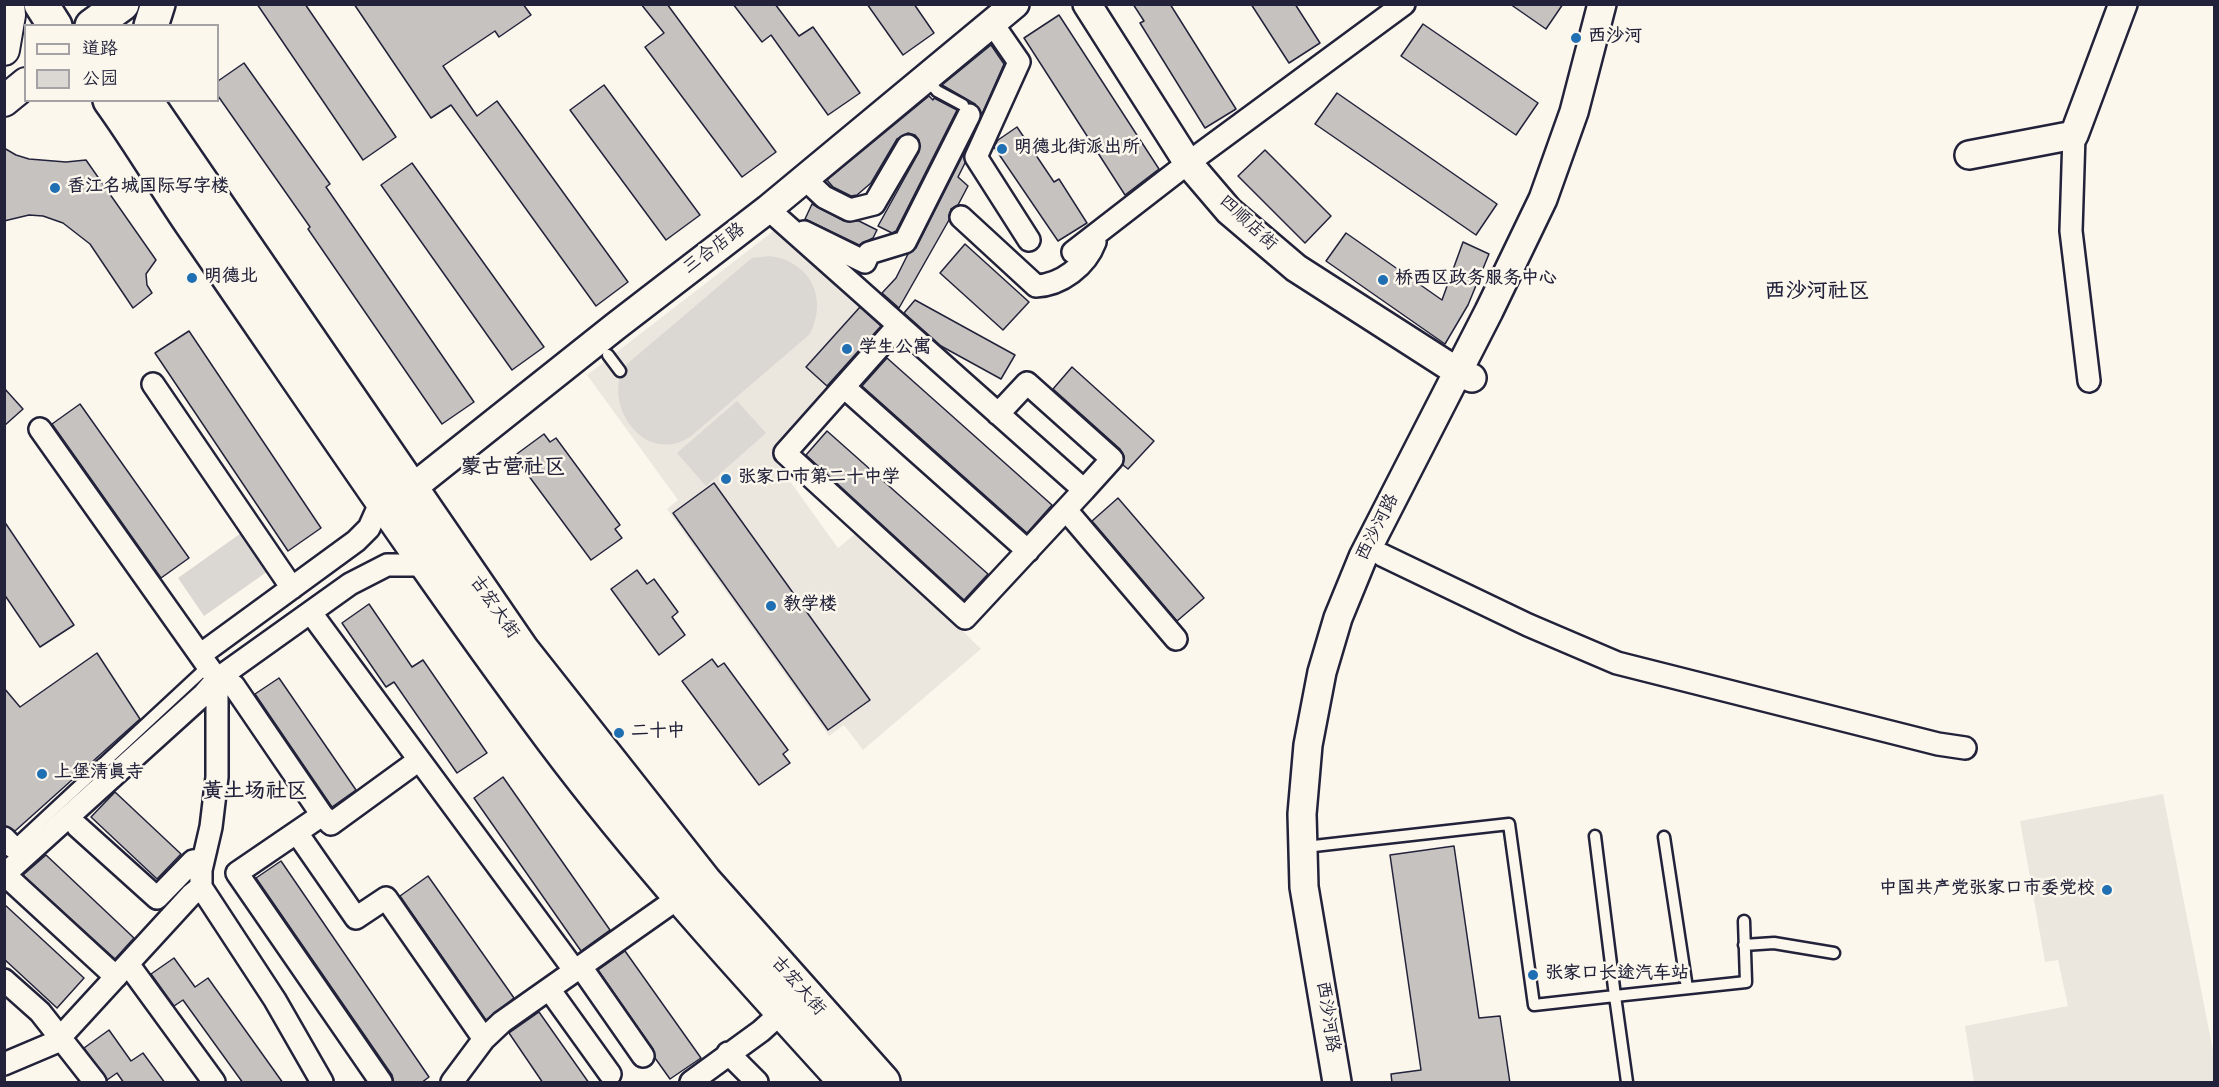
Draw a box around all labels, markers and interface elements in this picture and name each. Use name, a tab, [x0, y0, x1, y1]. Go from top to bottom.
legend	[24, 24, 219, 102]
place label: 西沙河	[1588, 27, 1642, 49]
marker: 西沙河	[1569, 31, 1583, 45]
text: 道路	[82, 35, 118, 64]
text: 公园	[82, 65, 118, 94]
place label: 明德北街派出所	[1014, 138, 1140, 160]
marker: 明德北街派出所	[995, 142, 1009, 156]
place label: 香江名城国际写字楼	[67, 177, 229, 199]
marker: 香江名城国际写字楼	[48, 181, 62, 195]
street label: 四顺店街	[1213, 192, 1281, 256]
street label: 三合店路	[680, 220, 750, 280]
place label: 明德北	[204, 267, 258, 289]
place label: 桥西区政务服务中心	[1395, 269, 1557, 291]
marker: 明德北	[185, 271, 199, 285]
marker: 桥西区政务服务中心	[1376, 273, 1390, 287]
district label: 西沙河社区	[1765, 280, 1869, 306]
place label: 学生公寓	[859, 338, 931, 360]
marker: 学生公寓	[840, 342, 854, 356]
district label: 蒙古营社区	[461, 456, 565, 482]
place label: 张家口市第二十中学	[738, 468, 900, 490]
marker: 张家口市第二十中学	[719, 472, 733, 486]
street label: 西沙河路	[1353, 491, 1405, 565]
street label: 古宏大街	[464, 572, 522, 644]
place label: 教学楼	[783, 595, 837, 617]
marker: 教学楼	[764, 599, 778, 613]
place label: 二十中	[631, 722, 685, 744]
marker: 二十中	[612, 726, 626, 740]
place label: 上堡清真寺	[54, 763, 144, 785]
marker: 上堡清真寺	[35, 767, 49, 781]
district label: 黄土场社区	[203, 780, 307, 806]
place label: 中国共产党张家口市委党校	[1879, 879, 2095, 901]
marker: 中国共产党张家口市委党校	[2100, 883, 2114, 897]
street label: 古宏大街	[765, 953, 829, 1021]
place label: 张家口长途汽车站	[1545, 964, 1689, 986]
marker: 张家口长途汽车站	[1526, 968, 1540, 982]
street label: 西沙河路	[1310, 980, 1342, 1054]

